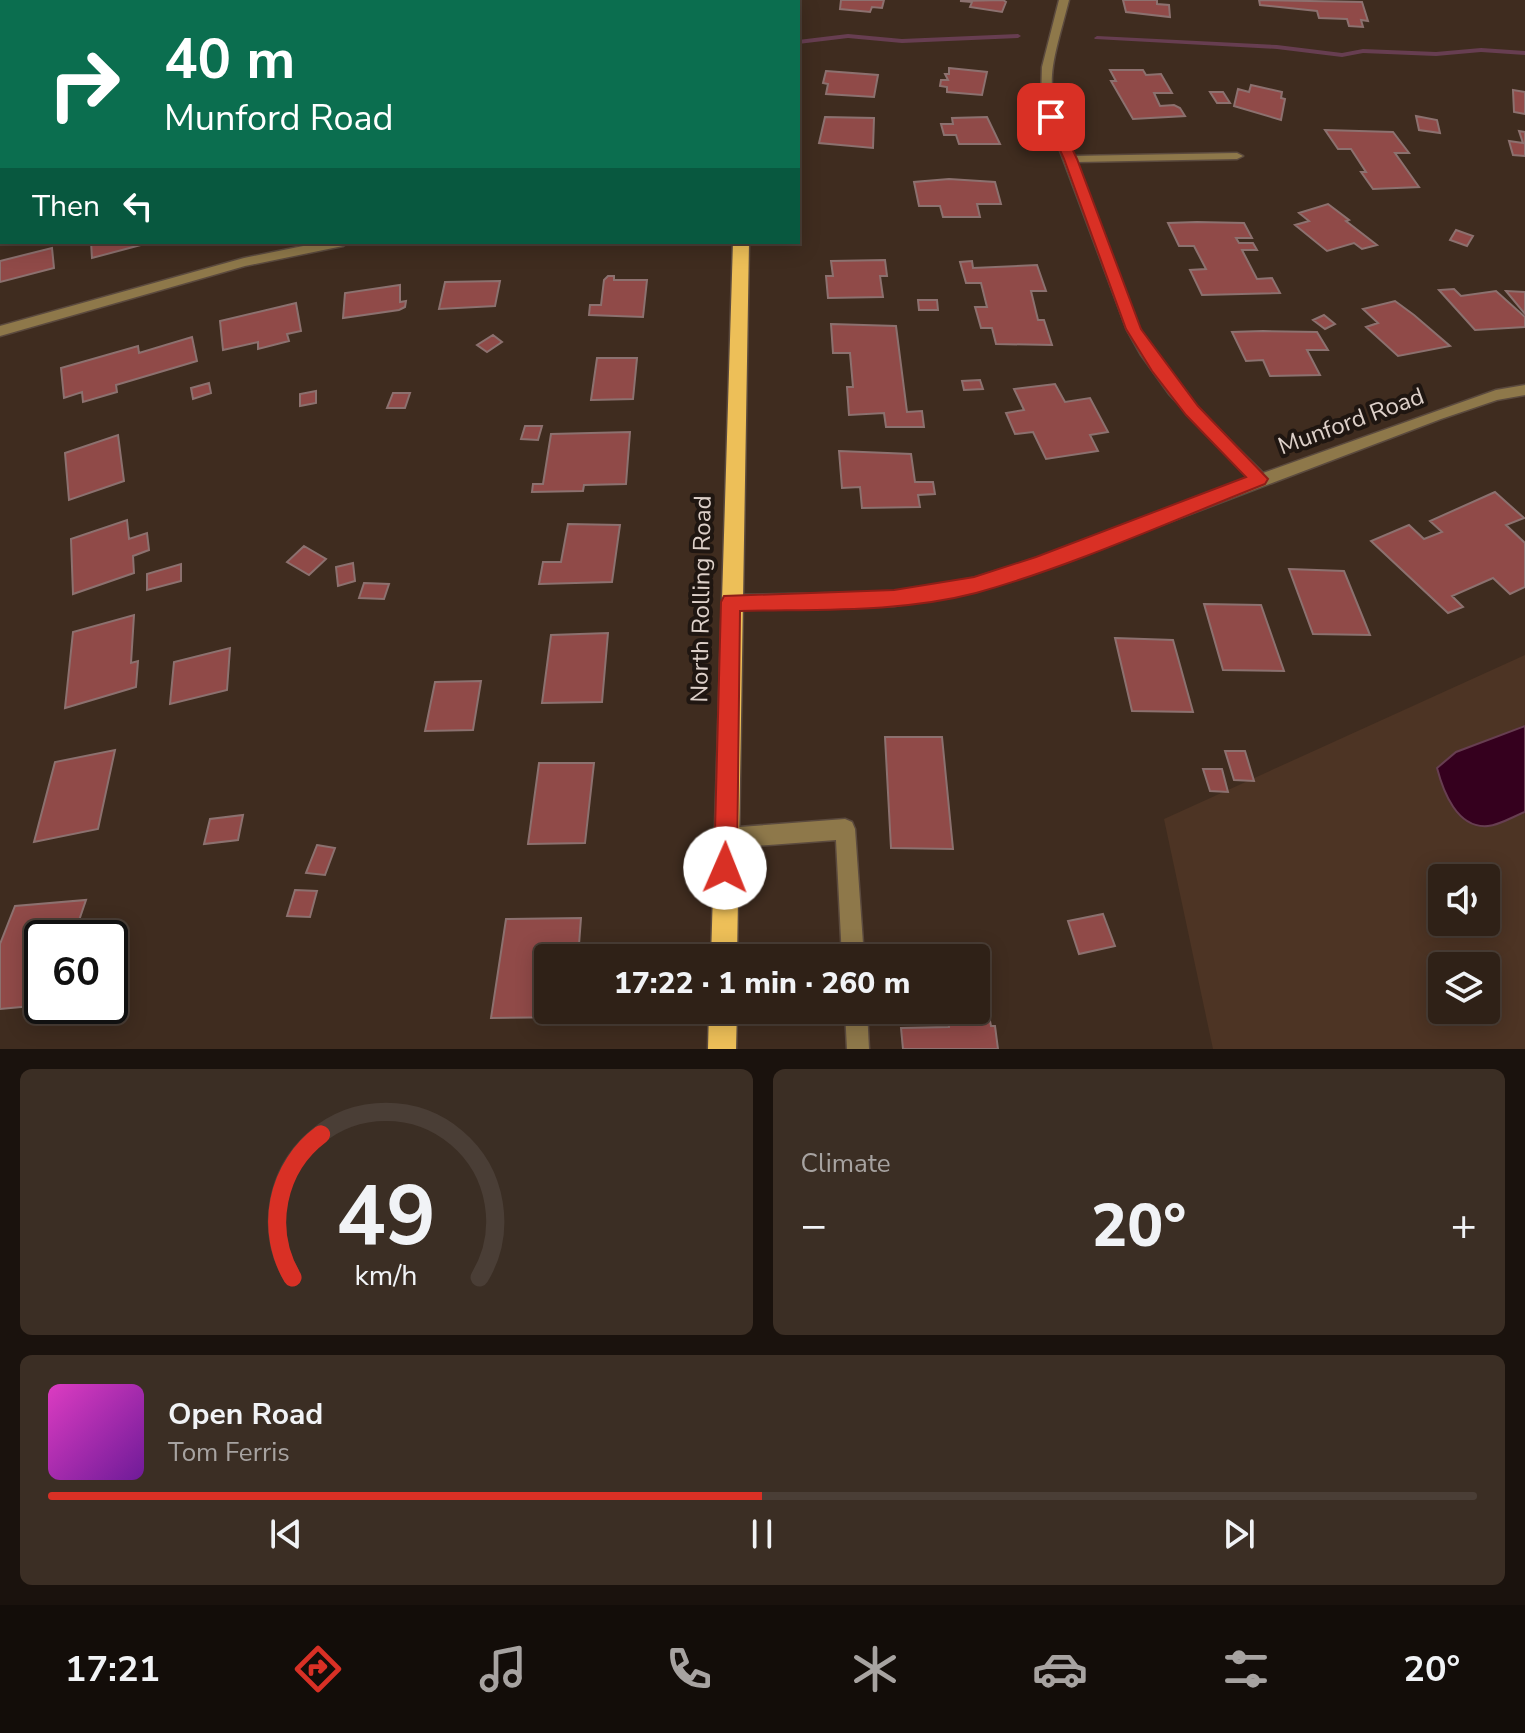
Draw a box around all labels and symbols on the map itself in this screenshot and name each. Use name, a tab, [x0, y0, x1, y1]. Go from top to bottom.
pin	[1017, 83, 1085, 151]
street label: Munford Road	[1274, 380, 1428, 462]
street label: North Rolling Road	[683, 495, 719, 703]
position arrow	[683, 826, 767, 910]
speed limit sign: 60	[24, 920, 128, 1024]

